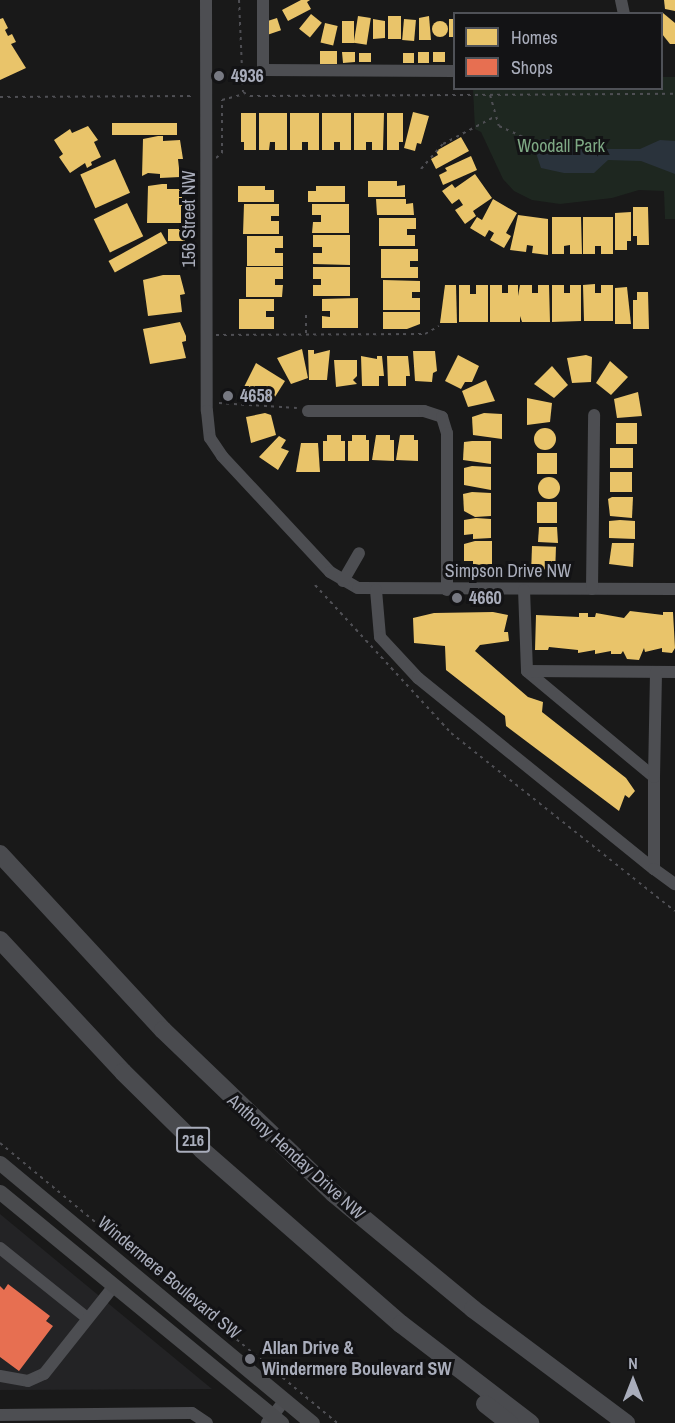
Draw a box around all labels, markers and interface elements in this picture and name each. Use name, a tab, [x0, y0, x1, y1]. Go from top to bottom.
legend	[453, 12, 663, 90]
text: Homes	[511, 25, 558, 50]
text: Shops	[511, 55, 553, 80]
place label: 4936	[231, 65, 264, 87]
marker: 4936	[212, 69, 226, 83]
park label: Woodall Park	[517, 135, 605, 157]
street label: 156 Street NW	[178, 171, 200, 267]
place label: 4658	[240, 385, 273, 407]
marker: 4658	[221, 389, 235, 403]
street label: Simpson Drive NW	[445, 560, 571, 582]
place label: 4660	[469, 587, 502, 609]
marker: 4660	[450, 591, 464, 605]
street label: Anthony Henday Drive NW	[223, 1090, 369, 1224]
road number: 216	[175, 1127, 211, 1153]
street label: Windermere Boulevard SW	[93, 1212, 245, 1344]
place label: Allan Drive & Windermere Boulevard SW	[262, 1338, 451, 1380]
north arrow	[603, 1351, 663, 1411]
marker: Allan Drive & Windermere Boulevard SW	[243, 1352, 257, 1366]
text: N	[628, 1352, 638, 1374]

